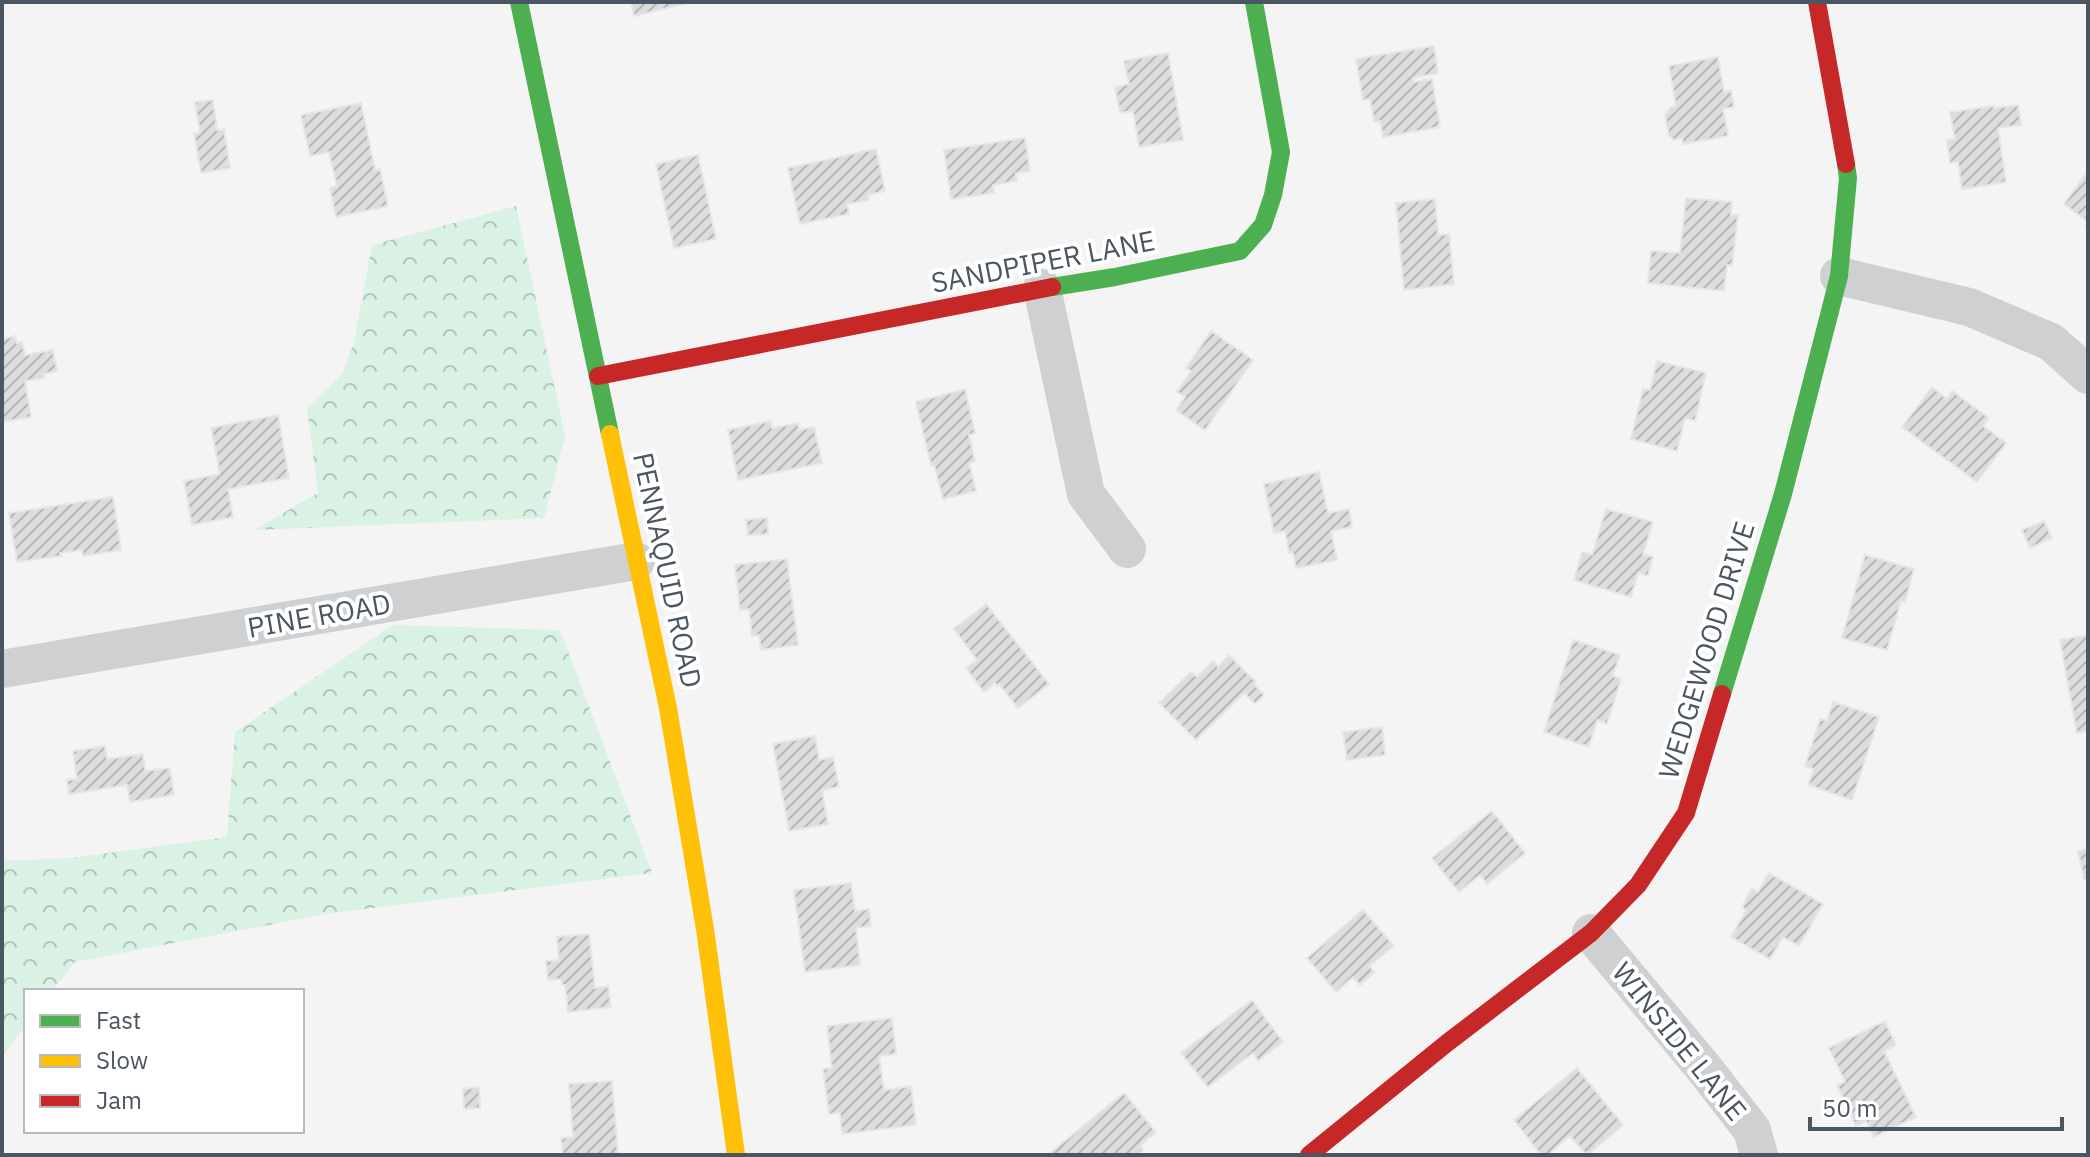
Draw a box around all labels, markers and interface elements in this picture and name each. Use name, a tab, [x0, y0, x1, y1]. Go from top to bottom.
street label: SANDPIPER LANE	[928, 221, 1158, 301]
street label: PENNAQUID ROAD	[625, 449, 711, 691]
street label: WEDGEWOOD DRIVE	[1649, 517, 1763, 783]
street label: PINE ROAD	[245, 584, 393, 646]
street label: WINSIDE LANE	[1605, 954, 1755, 1128]
legend	[24, 989, 304, 1133]
text: Fast	[96, 1004, 141, 1036]
text: Slow	[96, 1044, 148, 1076]
scale bar	[1810, 1081, 2062, 1131]
text: Jam	[96, 1084, 142, 1116]
text: 50 m	[1822, 1092, 1877, 1124]

